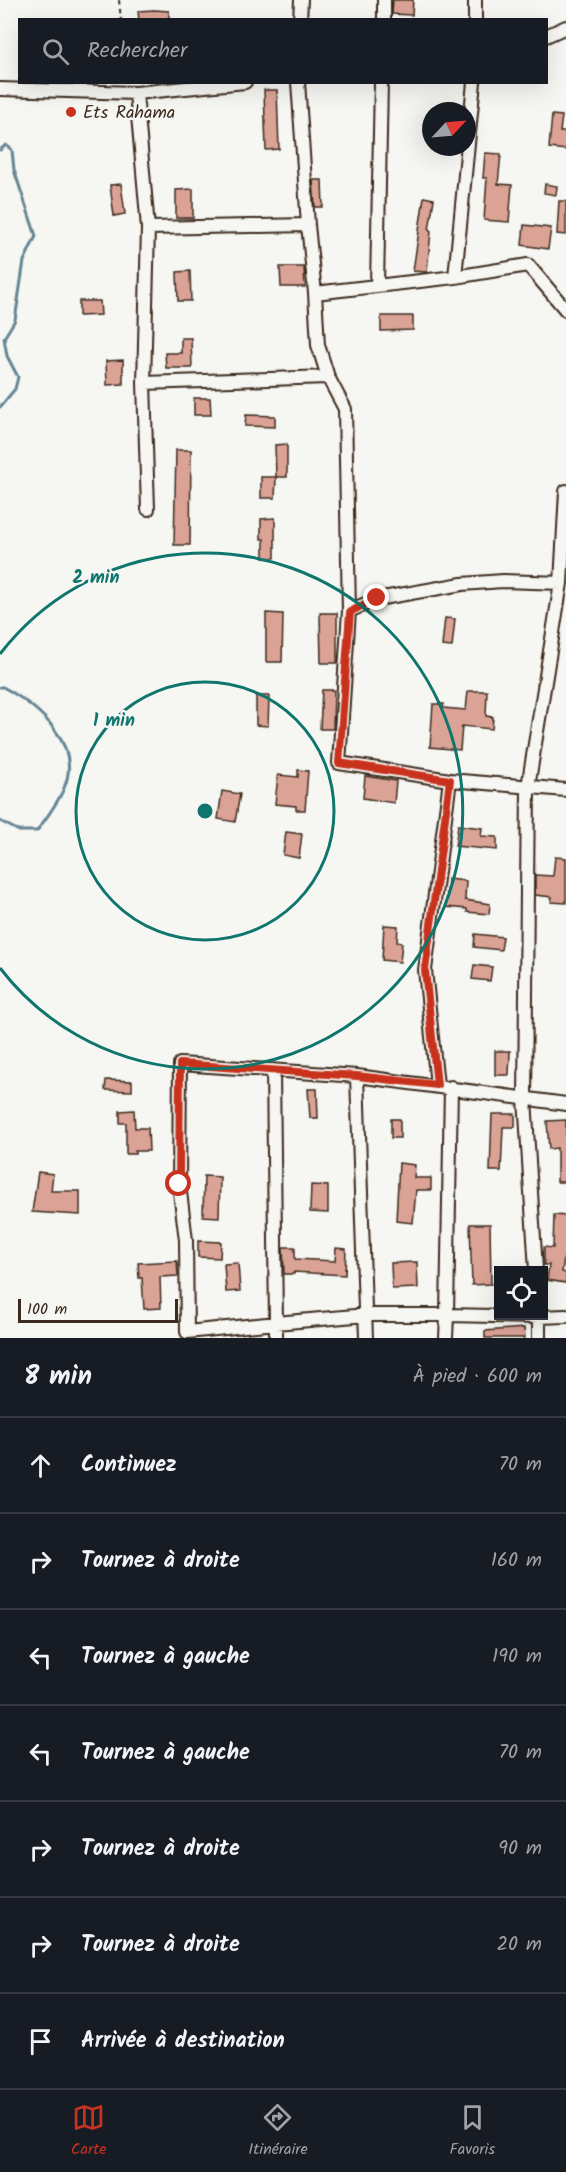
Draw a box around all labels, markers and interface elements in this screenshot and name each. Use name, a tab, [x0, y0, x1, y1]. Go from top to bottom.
search box	[18, 18, 548, 84]
text: Rechercher	[87, 34, 187, 69]
icon: search	[39, 35, 72, 68]
place label: Ets Rahama	[83, 99, 175, 128]
north arrow	[422, 102, 476, 156]
marker: Ets Rahama	[64, 105, 78, 119]
text: 2 min	[73, 564, 119, 593]
route end	[363, 584, 389, 610]
text: 1 min	[93, 707, 135, 736]
centre of rings	[195, 801, 215, 821]
route start	[165, 1170, 191, 1196]
map controls	[494, 1266, 548, 1320]
button: locate	[494, 1266, 548, 1320]
scale bar	[18, 1296, 178, 1324]
text: 100 m	[27, 1297, 67, 1322]
text: 8 min	[24, 1356, 92, 1398]
text: À pied · 600 m	[413, 1361, 542, 1393]
text: Continuez	[81, 1448, 177, 1483]
icon: ahead	[24, 1449, 57, 1482]
text: 70 m	[499, 1449, 542, 1481]
text: Tournez à droite	[81, 1544, 240, 1579]
icon: right	[24, 1545, 57, 1578]
text: 160 m	[491, 1545, 542, 1577]
text: Tournez à gauche	[81, 1640, 250, 1675]
icon: left	[24, 1641, 57, 1674]
text: 190 m	[492, 1641, 542, 1673]
text: Tournez à gauche	[81, 1736, 250, 1771]
icon: left	[24, 1737, 57, 1770]
text: 70 m	[499, 1737, 542, 1769]
text: Tournez à droite	[81, 1832, 240, 1867]
icon: right	[24, 1833, 57, 1866]
text: 90 m	[498, 1833, 542, 1865]
text: Tournez à droite	[81, 1928, 240, 1963]
icon: right	[24, 1929, 57, 1962]
text: 20 m	[496, 1929, 542, 1961]
text: Arrivée à destination	[81, 2024, 285, 2059]
icon: arrive	[24, 2025, 57, 2058]
tab: Carte	[71, 2101, 107, 2162]
tab: Itinéraire	[248, 2101, 308, 2162]
tab: Favoris	[449, 2101, 495, 2162]

